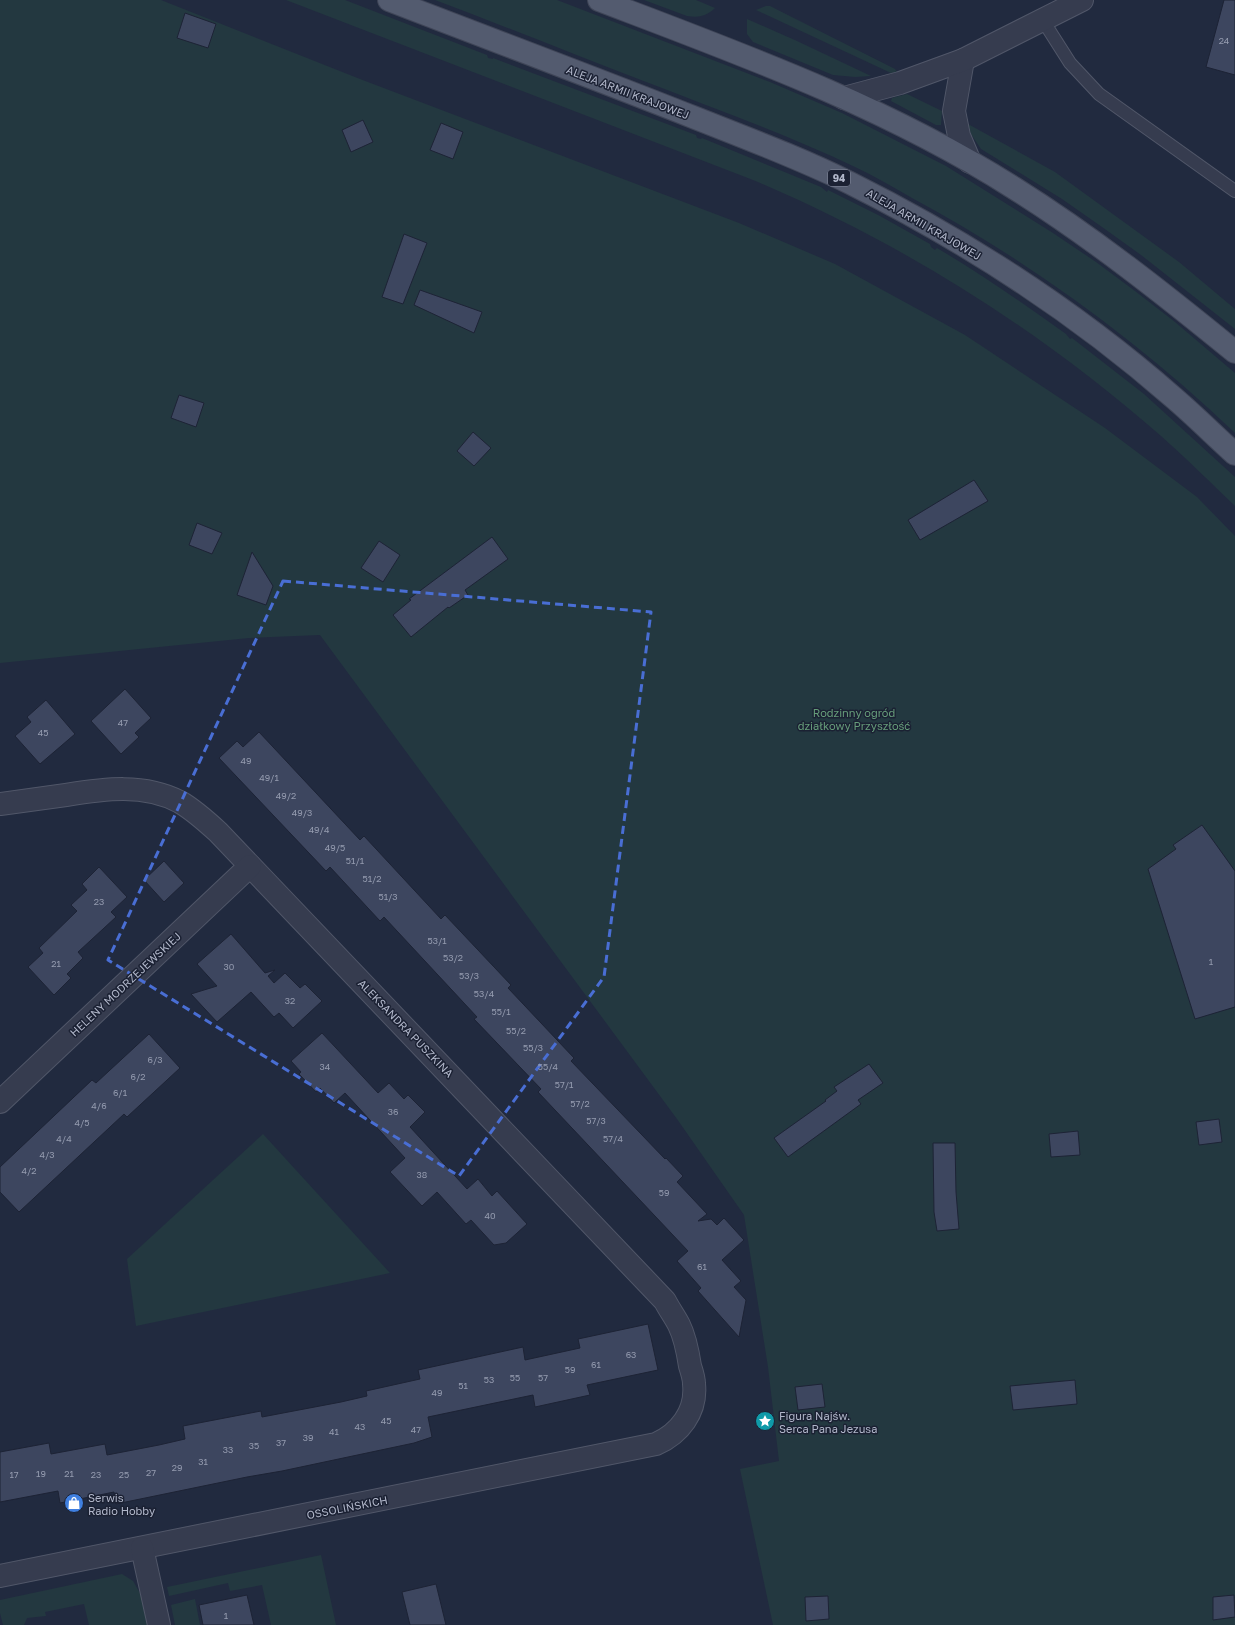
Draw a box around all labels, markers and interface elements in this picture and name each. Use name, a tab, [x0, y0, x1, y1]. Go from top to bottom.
house number: 24	[1219, 35, 1230, 46]
street label: ALEJA ARMII KRAJOWEJ	[565, 63, 691, 121]
road number: 94	[828, 170, 850, 186]
street label: ALEJA ARMII KRAJOWEJ	[864, 186, 984, 262]
park label: Rodzinny ogród działkowy Przyszłość	[798, 706, 910, 732]
house number: 47	[118, 717, 128, 728]
house number: 45	[38, 727, 48, 738]
house number: 49	[241, 755, 251, 766]
house number: 49/1	[259, 772, 279, 783]
house number: 49/2	[276, 790, 296, 801]
house number: 49/3	[292, 807, 312, 818]
house number: 49/4	[309, 824, 330, 835]
house number: 49/5	[325, 842, 345, 853]
house number: 51/1	[346, 855, 365, 866]
house number: 51/2	[362, 873, 382, 884]
house number: 51/3	[378, 891, 398, 902]
house number: 23	[94, 896, 104, 907]
street label: HELENY MODRZEJEWSKIEJ	[67, 929, 183, 1039]
house number: 53/1	[427, 935, 447, 946]
house number: 53/2	[443, 952, 463, 963]
house number: 1	[1209, 956, 1214, 967]
house number: 21	[51, 958, 61, 969]
house number: 30	[224, 961, 235, 972]
house number: 53/3	[459, 970, 479, 981]
street label: ALEKSANDRA PUSZKINA	[356, 976, 457, 1080]
house number: 53/4	[474, 988, 495, 999]
house number: 32	[285, 995, 295, 1006]
house number: 55/1	[491, 1006, 511, 1017]
house number: 55/2	[506, 1025, 526, 1036]
house number: 55/3	[523, 1042, 543, 1053]
house number: 6/3	[147, 1054, 163, 1065]
house number: 34	[320, 1061, 331, 1072]
house number: 55/4	[538, 1061, 559, 1072]
house number: 6/2	[131, 1071, 146, 1082]
house number: 57/1	[555, 1079, 574, 1090]
house number: 6/1	[113, 1087, 128, 1098]
house number: 57/2	[570, 1098, 590, 1109]
house number: 4/6	[91, 1100, 107, 1111]
house number: 36	[388, 1106, 398, 1117]
house number: 57/3	[586, 1115, 606, 1126]
house number: 4/5	[74, 1117, 90, 1128]
house number: 4/4	[56, 1133, 72, 1144]
house number: 57/4	[603, 1133, 623, 1144]
house number: 4/3	[39, 1149, 55, 1160]
house number: 4/2	[21, 1165, 37, 1176]
house number: 38	[417, 1169, 427, 1180]
house number: 59	[659, 1187, 669, 1198]
house number: 40	[484, 1210, 496, 1221]
house number: 61	[697, 1261, 708, 1272]
house number: 63	[626, 1349, 636, 1360]
house number: 61	[591, 1359, 602, 1370]
house number: 59	[565, 1364, 575, 1375]
house number: 55	[510, 1372, 520, 1383]
house number: 57	[538, 1372, 548, 1383]
house number: 53	[484, 1374, 494, 1385]
house number: 51	[458, 1380, 468, 1391]
house number: 49	[432, 1387, 442, 1398]
place label: Figura Najśw. Serca Pana Jezusa	[779, 1409, 877, 1435]
place icon: Figura Najśw. Serca Pana Jezusa	[754, 1410, 776, 1432]
house number: 45	[381, 1415, 391, 1426]
house number: 43	[355, 1421, 365, 1432]
house number: 47	[411, 1424, 421, 1435]
house number: 41	[329, 1426, 340, 1437]
house number: 39	[303, 1432, 313, 1443]
house number: 37	[276, 1437, 286, 1448]
house number: 35	[249, 1440, 259, 1451]
house number: 33	[223, 1444, 233, 1455]
house number: 31	[198, 1456, 208, 1467]
house number: 29	[172, 1462, 182, 1473]
house number: 27	[146, 1467, 156, 1478]
house number: 19	[36, 1468, 46, 1479]
house number: 21	[64, 1468, 74, 1479]
house number: 17	[9, 1469, 19, 1480]
house number: 23	[91, 1469, 101, 1480]
house number: 25	[119, 1469, 129, 1480]
place label: Serwis Radio Hobby	[88, 1491, 155, 1517]
shop icon: Serwis Radio Hobby	[63, 1492, 85, 1514]
street label: OSSOLIŃSKICH	[305, 1493, 389, 1521]
house number: 1	[224, 1610, 229, 1621]

